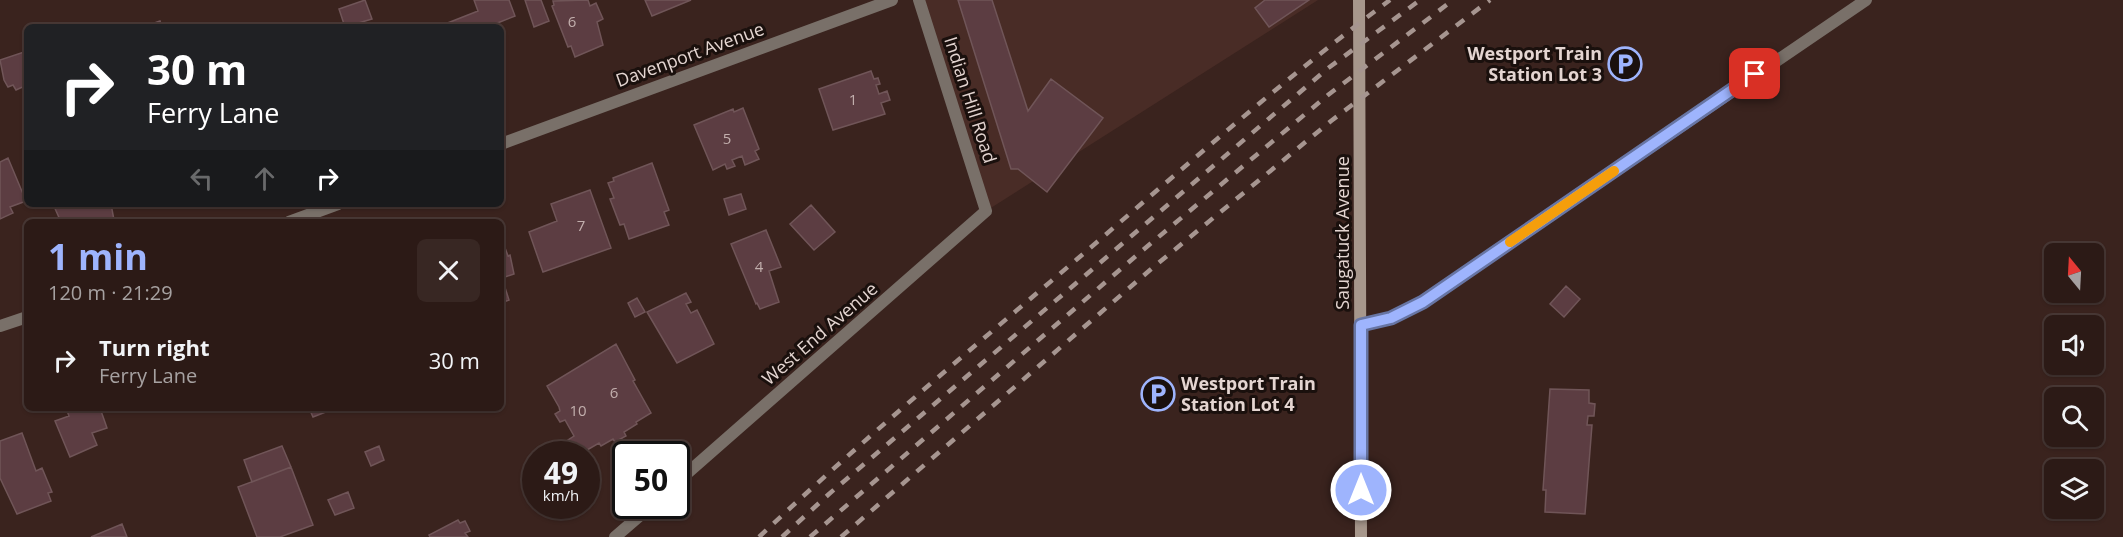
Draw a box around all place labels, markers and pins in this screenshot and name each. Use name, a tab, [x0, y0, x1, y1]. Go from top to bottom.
place label: Westport Train Station Lot 3	[1467, 41, 1602, 86]
parking icon: Westport Train Station Lot 3	[1607, 46, 1643, 82]
pin	[1729, 48, 1780, 99]
place label: Westport Train Station Lot 4	[1181, 371, 1316, 416]
parking icon: Westport Train Station Lot 4	[1140, 376, 1176, 412]

